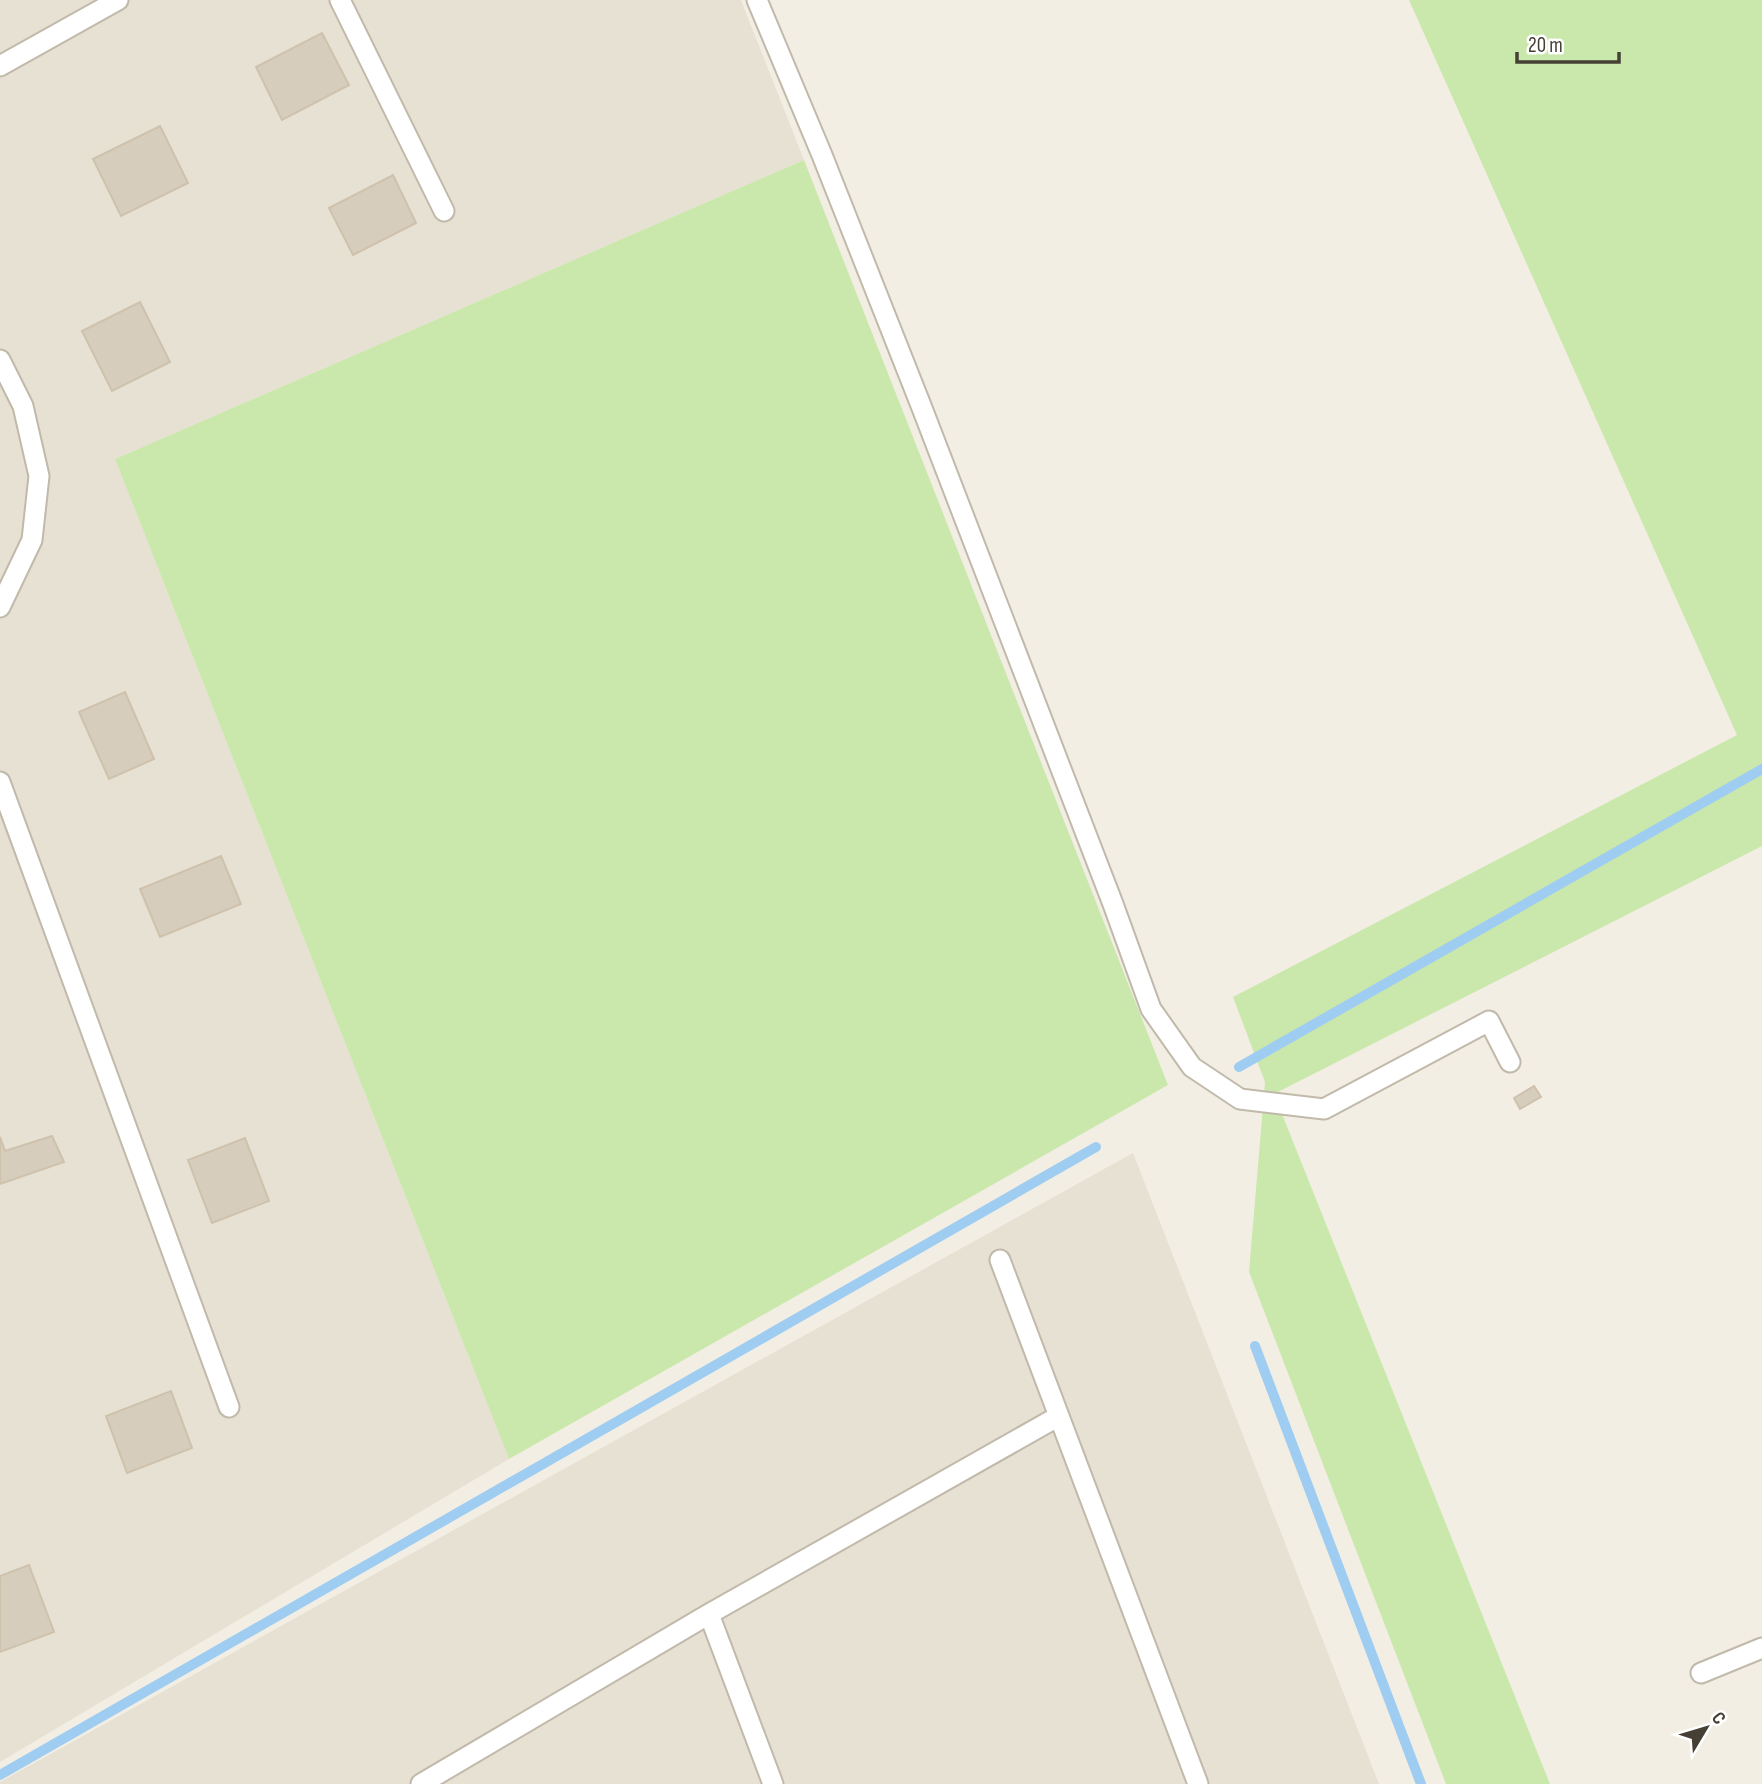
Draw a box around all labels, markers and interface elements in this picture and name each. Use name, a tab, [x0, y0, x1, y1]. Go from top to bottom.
scale bar	[1517, 21, 1618, 65]
text: 20 m	[1528, 33, 1563, 58]
north arrow	[1671, 1693, 1741, 1763]
text: С	[1706, 1708, 1730, 1730]

